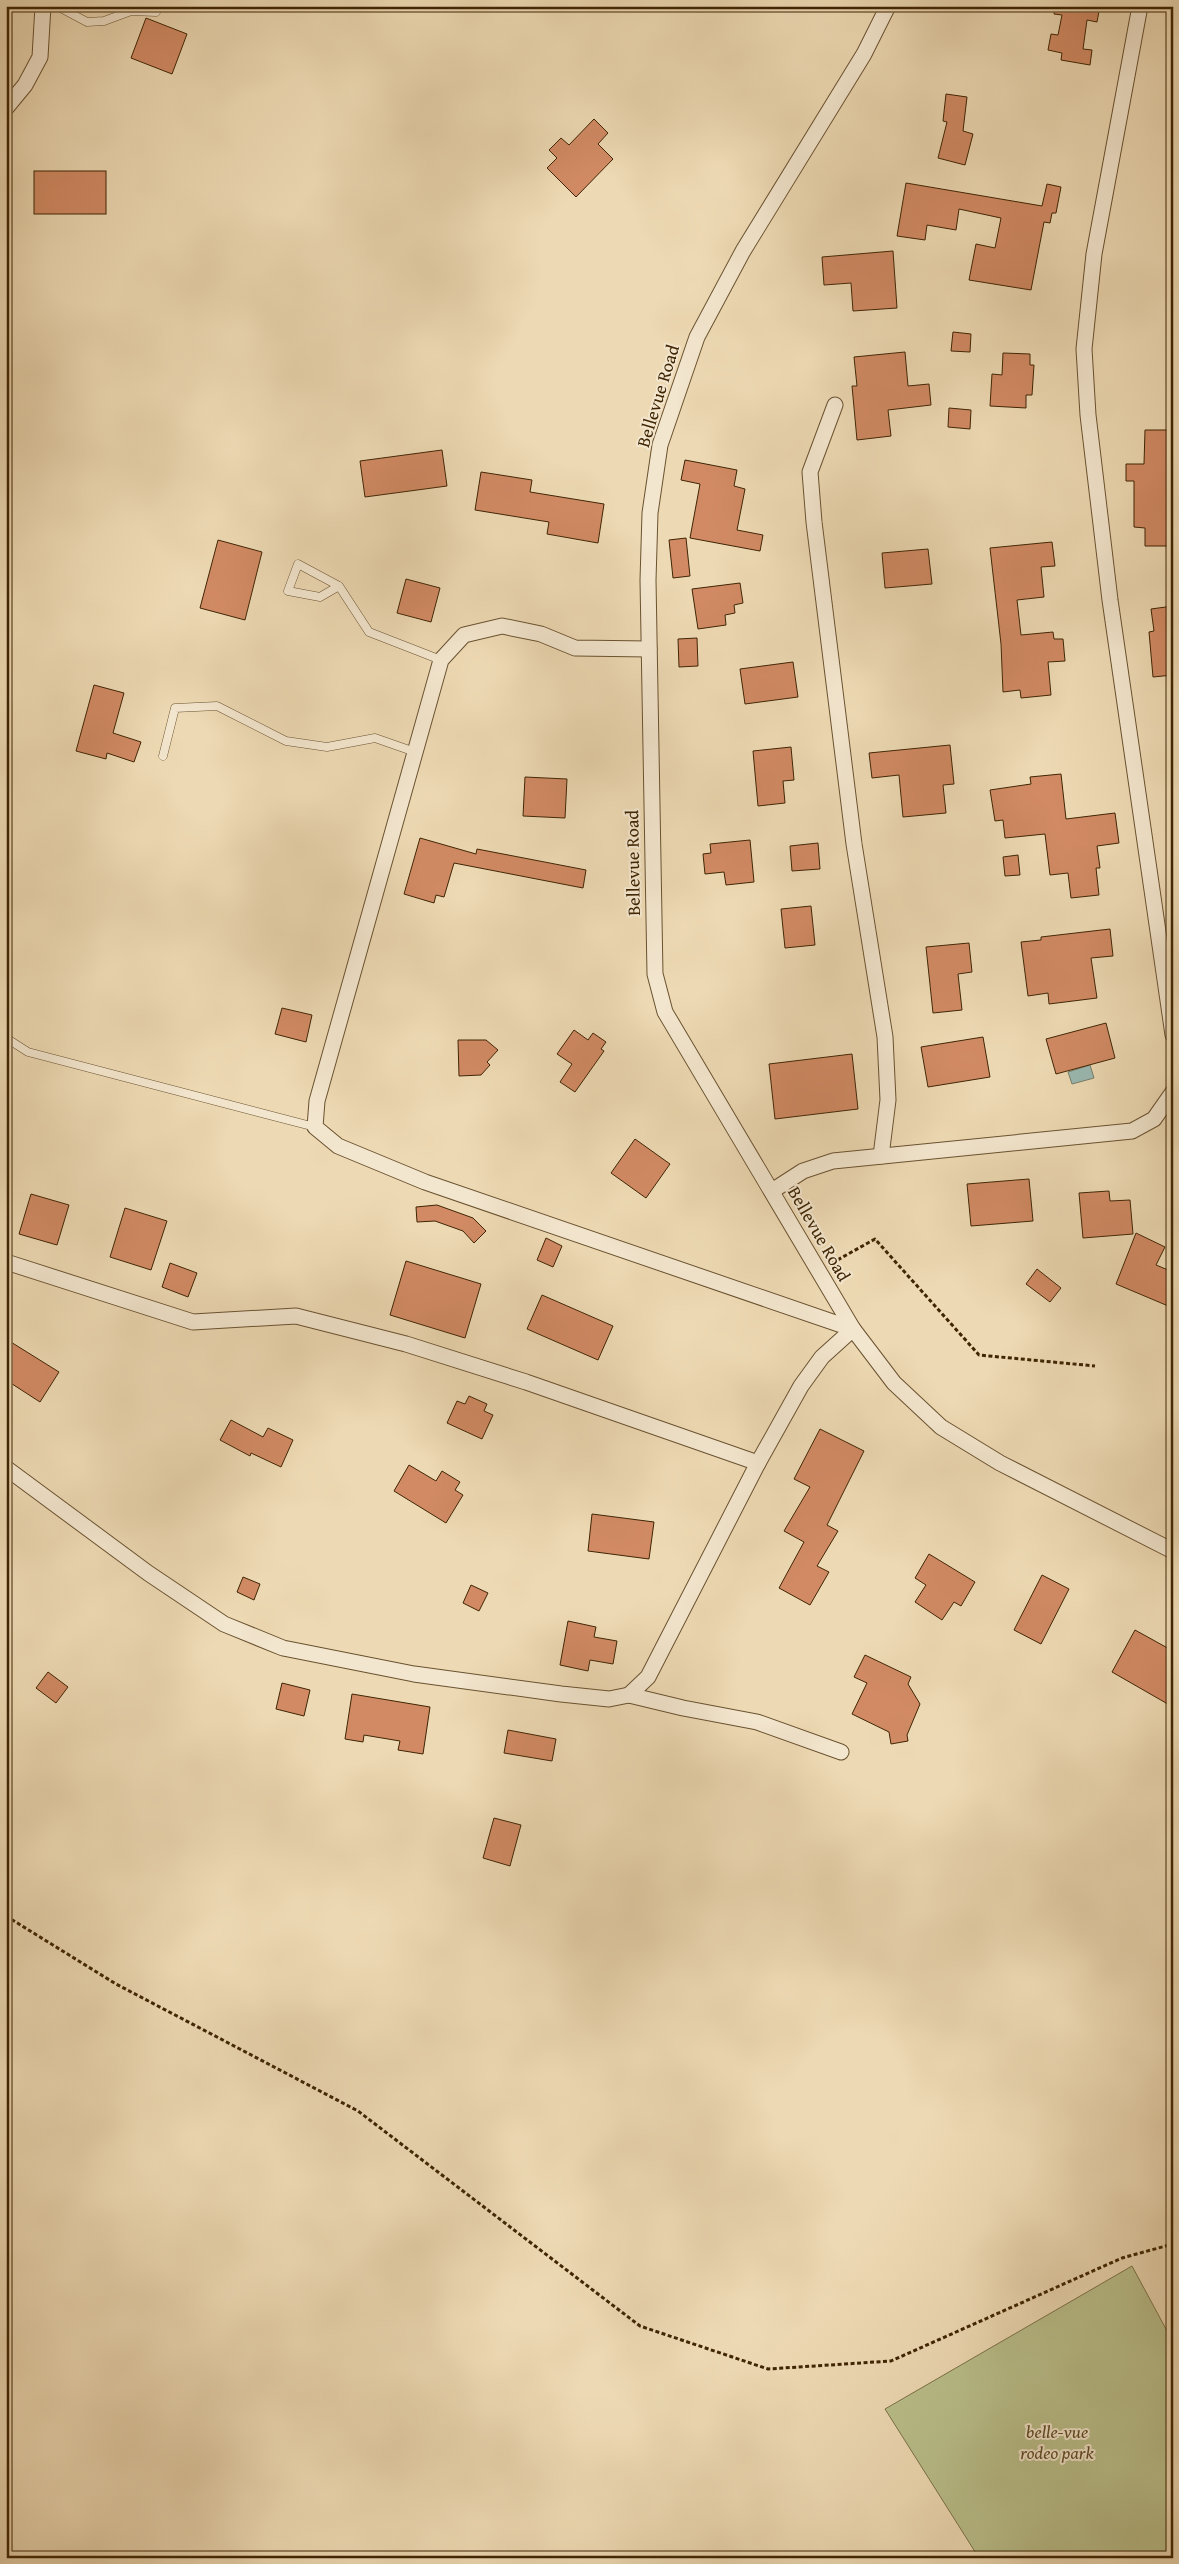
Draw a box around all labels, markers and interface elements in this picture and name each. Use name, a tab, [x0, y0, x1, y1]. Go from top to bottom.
street label: Bellevue Road	[629, 341, 686, 450]
street label: Bellevue Road	[618, 809, 647, 916]
street label: Bellevue Road	[781, 1181, 858, 1287]
park label: belle-vue rodeo park	[1020, 2418, 1094, 2466]

